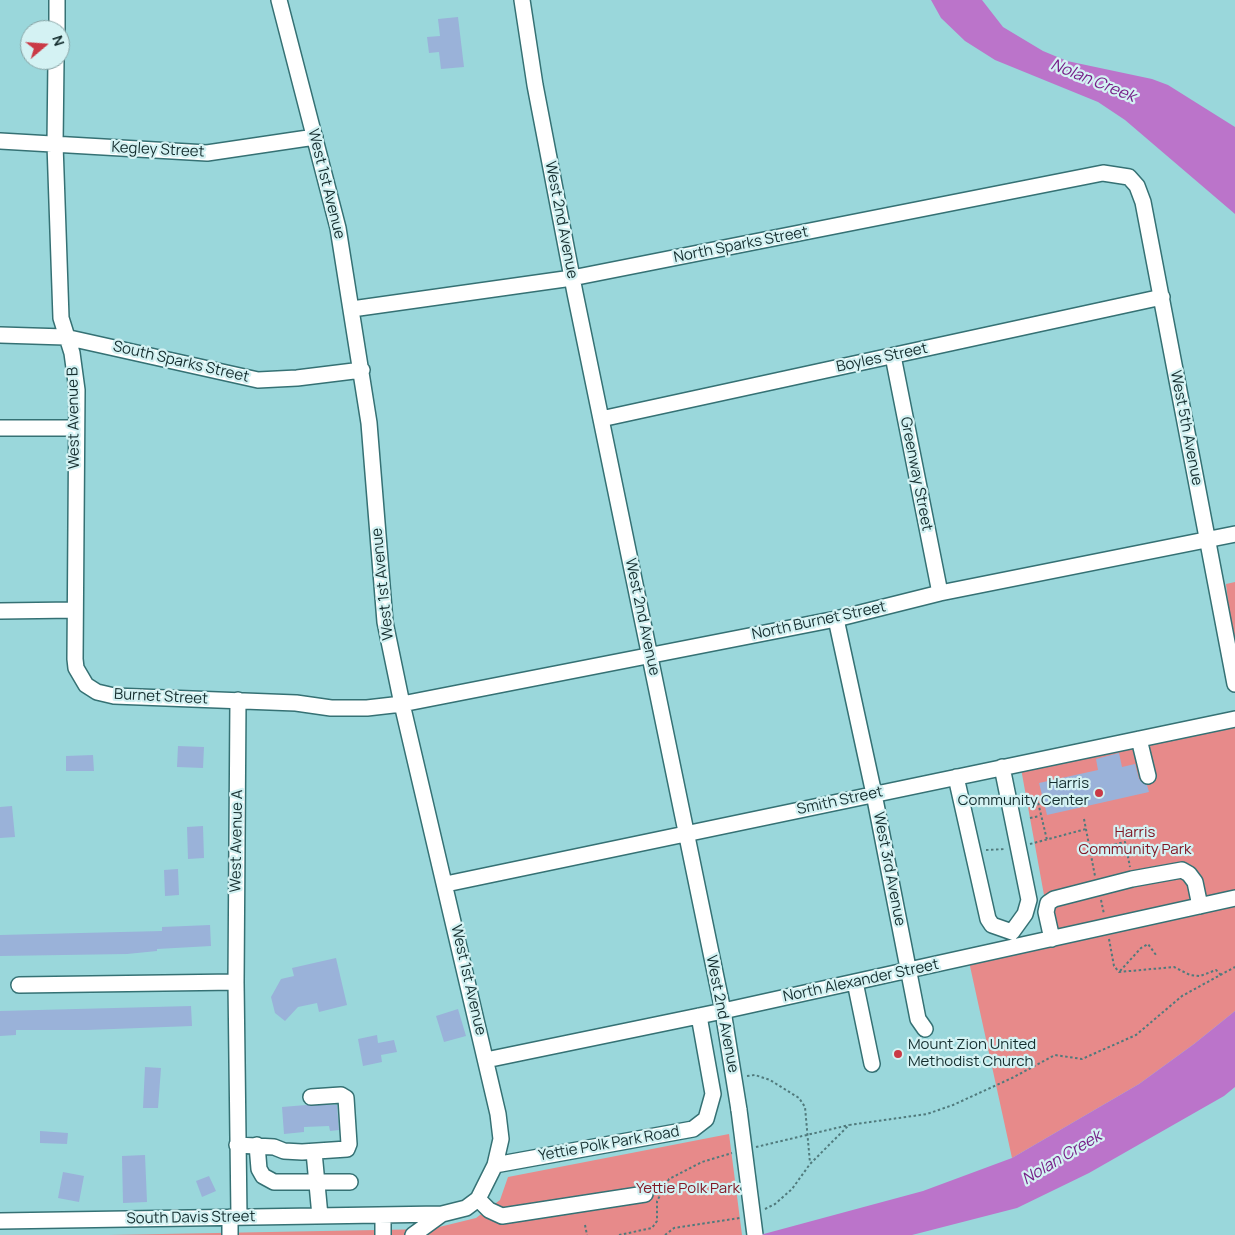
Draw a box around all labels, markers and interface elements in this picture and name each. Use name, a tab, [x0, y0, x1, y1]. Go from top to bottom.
north arrow	[20, 20, 70, 70]
text: N	[48, 33, 69, 48]
water label: Nolan Creek	[1048, 55, 1138, 107]
street label: West 1st Avenue	[304, 127, 348, 241]
street label: Kegley Street	[111, 139, 205, 161]
street label: West 2nd Avenue	[541, 160, 581, 280]
street label: North Sparks Street	[672, 223, 810, 267]
street label: South Sparks Street	[111, 338, 251, 386]
street label: Boyles Street	[835, 340, 929, 376]
street label: West Avenue B	[64, 367, 84, 469]
street label: West 5th Avenue	[1166, 369, 1206, 487]
street label: Greenway Street	[896, 415, 936, 533]
street label: West 1st Avenue	[368, 527, 398, 641]
street label: West 2nd Avenue	[621, 557, 663, 677]
street label: North Burnet Street	[750, 598, 888, 644]
street label: Burnet Street	[113, 686, 209, 708]
place label: Harris Community Center	[958, 775, 1089, 810]
street label: Smith Street	[795, 783, 885, 819]
marker: Harris Community Center	[1093, 787, 1105, 799]
street label: West Avenue A	[227, 790, 247, 892]
street label: West 3rd Avenue	[869, 811, 909, 927]
park label: Harris Community Park	[1079, 824, 1191, 859]
street label: West 1st Avenue	[447, 923, 489, 1037]
street label: West 2nd Avenue	[702, 954, 742, 1074]
street label: North Alexander Street	[781, 956, 941, 1006]
place label: Mount Zion United Methodist Church	[908, 1036, 1036, 1071]
marker: Mount Zion United Methodist Church	[892, 1048, 904, 1060]
street label: Yettie Polk Park Road	[537, 1123, 681, 1165]
water label: Nolan Creek	[1019, 1127, 1105, 1189]
park label: Yettie Polk Park	[636, 1180, 740, 1198]
street label: South Davis Street	[126, 1208, 256, 1228]

